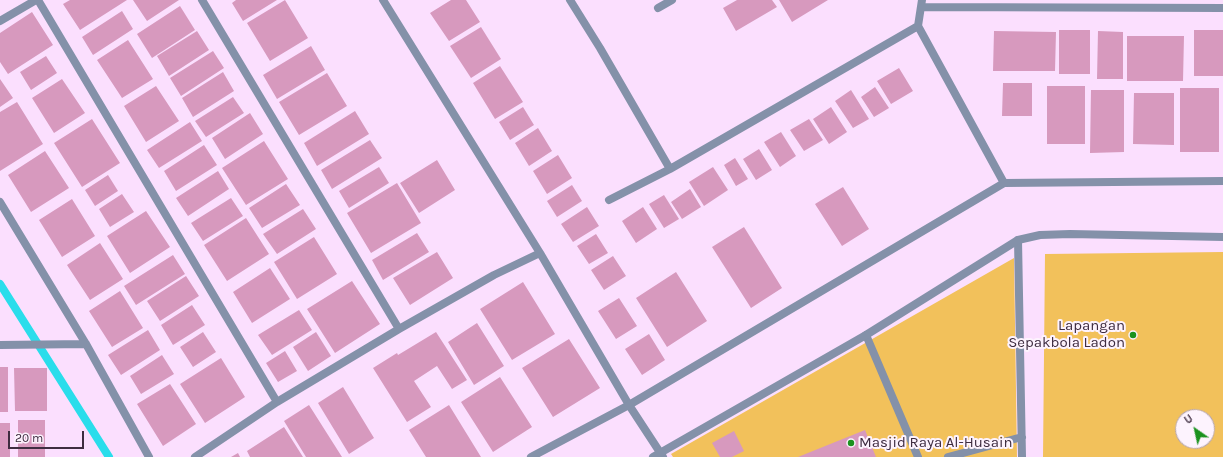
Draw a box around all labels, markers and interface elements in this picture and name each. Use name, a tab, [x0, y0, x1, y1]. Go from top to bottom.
place label: Lapangan Sepakbola Ladon	[1008, 317, 1125, 352]
marker: Lapangan Sepakbola Ladon	[1128, 330, 1138, 340]
north arrow	[1175, 409, 1215, 449]
text: U	[1182, 412, 1195, 427]
scale bar	[10, 423, 86, 449]
text: 20 m	[15, 431, 43, 445]
place label: Masjid Raya Al-Husain	[859, 434, 1013, 452]
marker: Masjid Raya Al-Husain	[846, 438, 856, 448]

